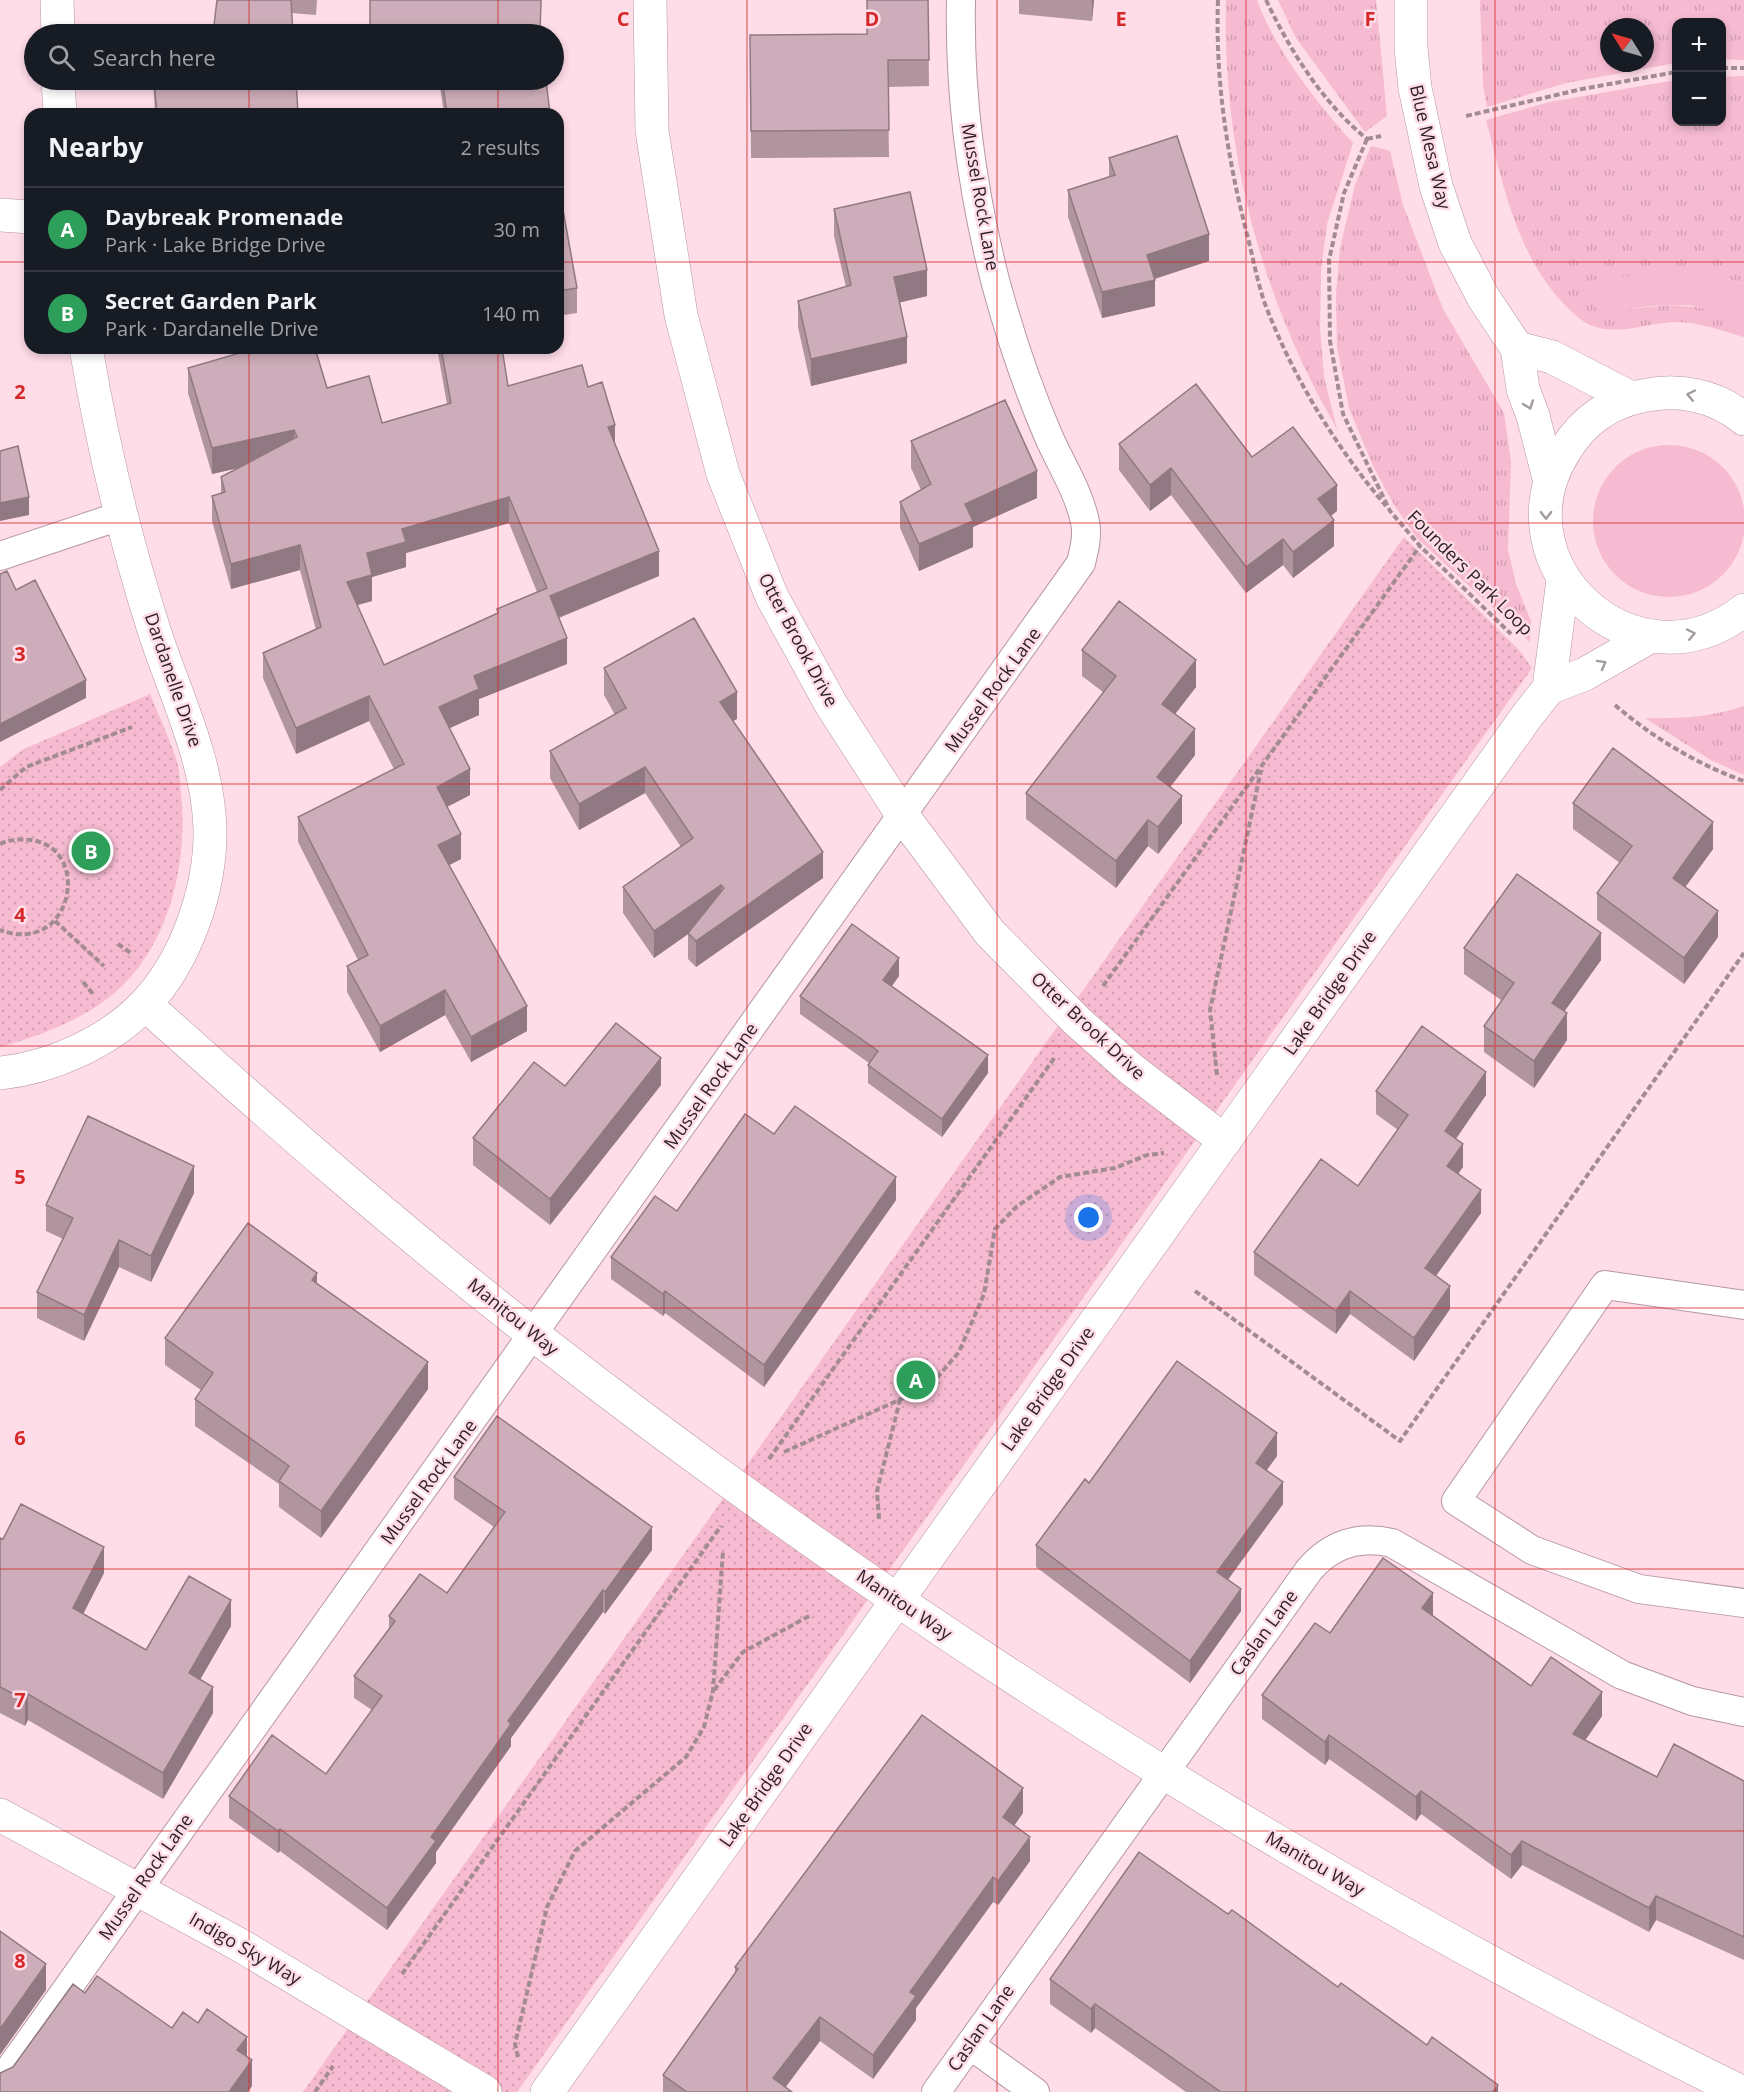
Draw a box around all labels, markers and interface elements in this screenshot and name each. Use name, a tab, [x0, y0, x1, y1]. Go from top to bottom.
text: C	[617, 5, 630, 32]
text: D	[865, 5, 879, 32]
text: E	[1115, 5, 1127, 32]
text: F	[1365, 5, 1375, 32]
north arrow	[1600, 18, 1654, 72]
map controls	[1672, 18, 1726, 126]
button: +	[1672, 18, 1726, 72]
search box	[24, 24, 564, 90]
icon: search	[45, 41, 78, 74]
text: Search here	[93, 42, 216, 72]
button: −	[1672, 72, 1726, 126]
street label: Blue Mesa Way	[1405, 82, 1457, 212]
street label: Mussel Rock Lane	[956, 121, 1006, 272]
text: Nearby	[48, 129, 143, 165]
text: 2 results	[460, 134, 540, 161]
text: Daybreak Promenade	[105, 201, 343, 231]
text: A	[61, 216, 74, 243]
text: 30 m	[493, 216, 540, 243]
text: Park · Lake Bridge Drive	[105, 231, 326, 258]
text: Secret Garden Park	[105, 285, 317, 315]
text: B	[61, 300, 74, 327]
text: 140 m	[482, 300, 540, 327]
text: Park · Dardanelle Drive	[105, 315, 319, 342]
text: 2	[14, 378, 26, 405]
one-way arrow	[1687, 389, 1697, 402]
one-way arrow	[1521, 399, 1534, 410]
street label: Founders Park Loop	[1403, 504, 1539, 640]
one-way arrow	[1540, 510, 1553, 519]
street label: Otter Brook Drive	[754, 569, 844, 710]
street label: Dardanelle Drive	[140, 609, 208, 750]
street label: Mussel Rock Lane	[939, 622, 1046, 757]
one-way arrow	[1686, 629, 1696, 642]
text: 3	[14, 640, 26, 667]
one-way arrow	[1595, 660, 1606, 672]
pin: B	[72, 828, 110, 874]
text: 4	[14, 901, 26, 928]
street label: Lake Bridge Drive	[1277, 925, 1381, 1059]
street label: Otter Brook Drive	[1026, 966, 1151, 1084]
street label: Mussel Rock Lane	[658, 1018, 763, 1153]
text: 5	[14, 1163, 26, 1190]
your location	[1074, 1203, 1103, 1232]
street label: Manitou Way	[463, 1272, 565, 1361]
street label: Lake Bridge Drive	[995, 1321, 1099, 1455]
pin: A	[896, 1358, 936, 1402]
street label: Mussel Rock Lane	[375, 1414, 482, 1549]
text: 6	[14, 1424, 26, 1451]
street label: Manitou Way	[852, 1563, 958, 1646]
street label: Caslan Lane	[1224, 1585, 1303, 1680]
text: 7	[14, 1686, 26, 1713]
street label: Lake Bridge Drive	[713, 1717, 817, 1851]
street label: Mussel Rock Lane	[93, 1809, 198, 1944]
street label: Manitou Way	[1262, 1825, 1370, 1902]
street label: Indigo Sky Way	[185, 1906, 307, 1990]
text: 8	[14, 1947, 26, 1974]
street label: Caslan Lane	[941, 1979, 1019, 2076]

